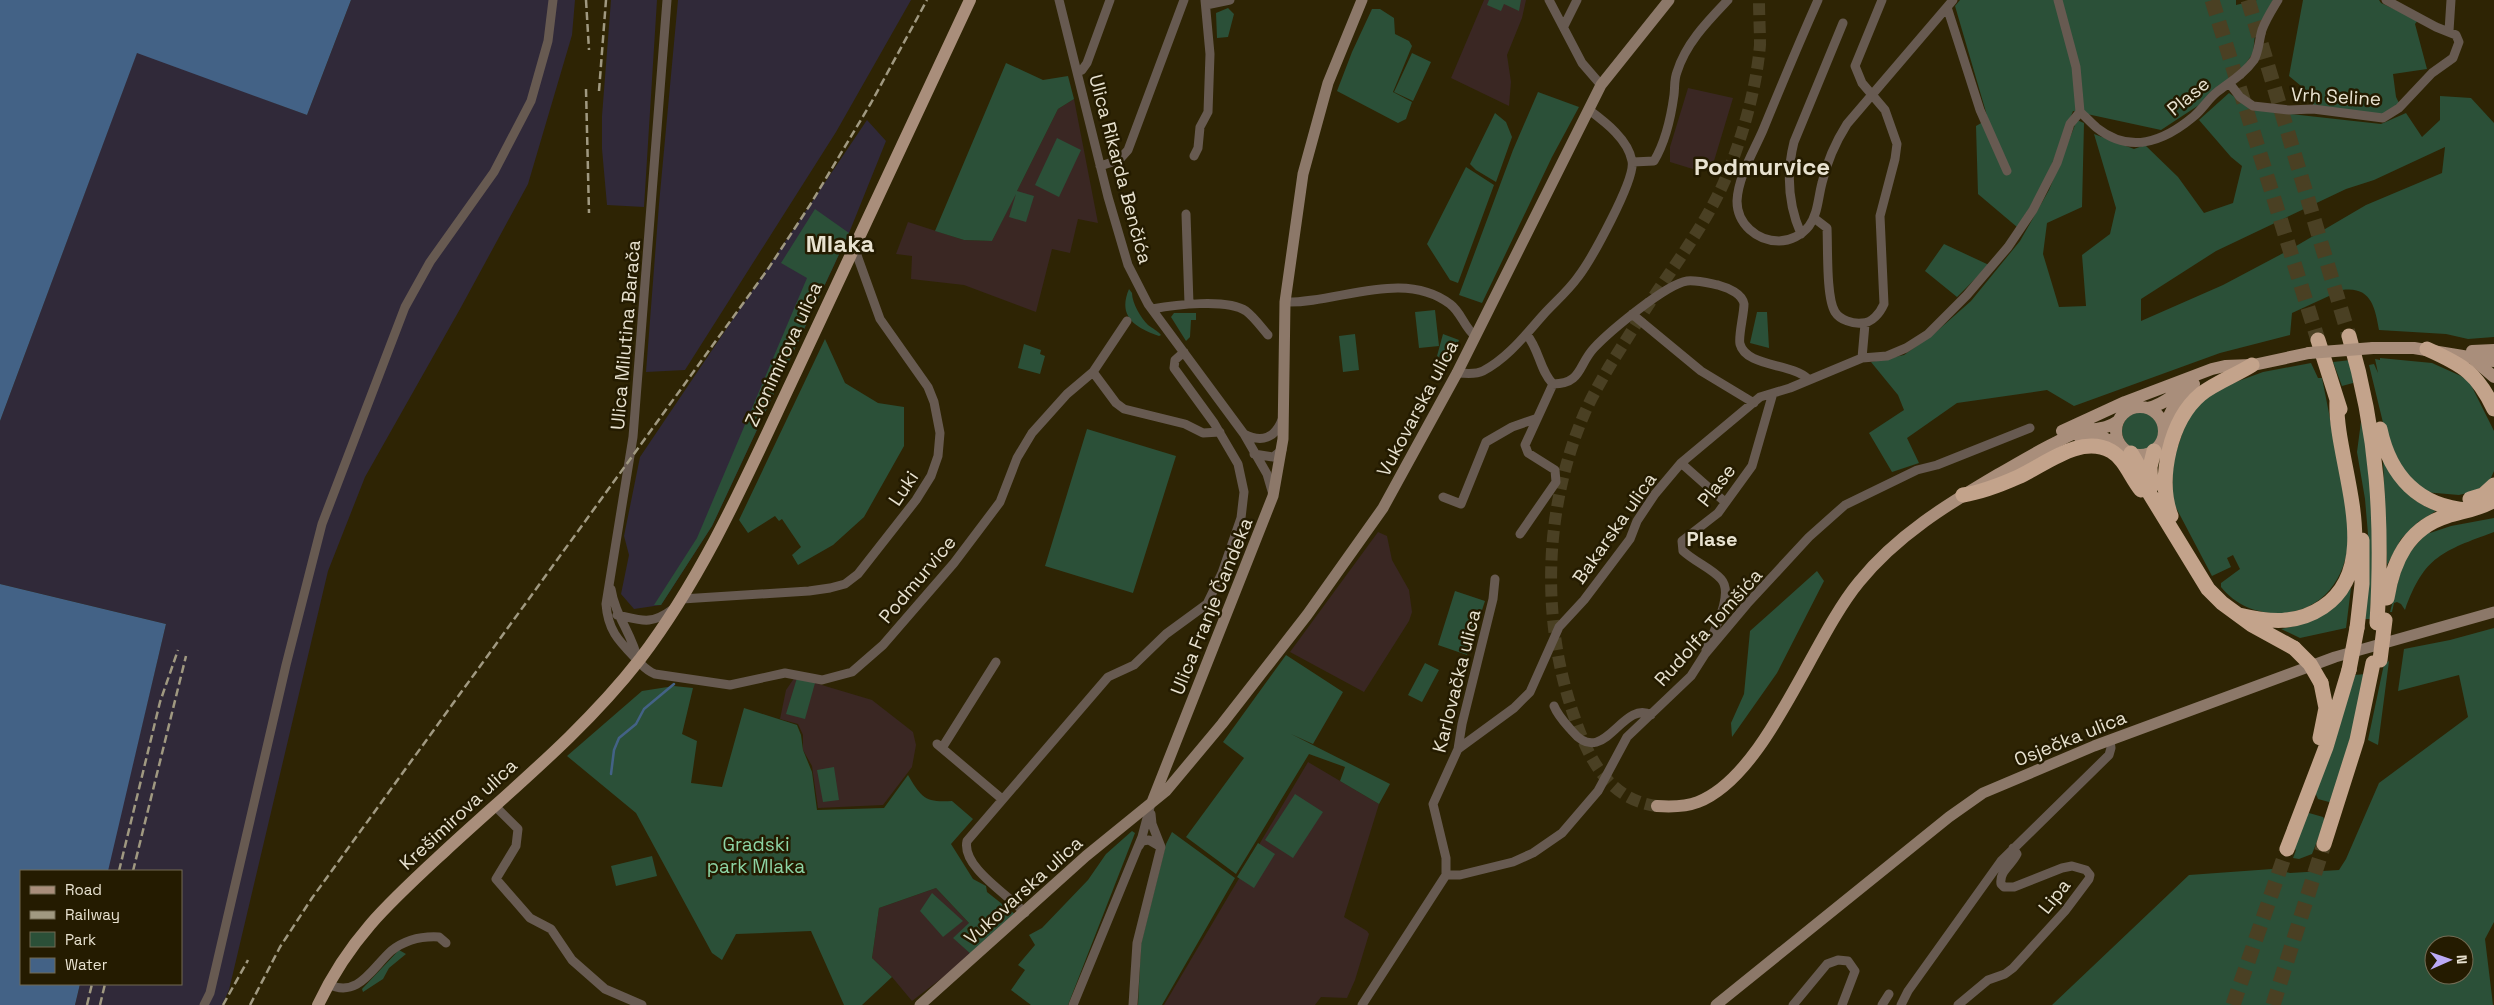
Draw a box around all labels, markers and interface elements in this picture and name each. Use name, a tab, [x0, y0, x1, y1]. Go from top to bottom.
street label: Plase	[2162, 71, 2215, 121]
street label: Ulica Rikarda Benčića	[1083, 72, 1158, 267]
street label: Vrh Seline	[2290, 82, 2382, 111]
district label: Podmurvice	[1694, 151, 1830, 182]
district label: Mlaka	[806, 228, 874, 259]
street label: Ulica Milutina Barača	[605, 239, 646, 431]
street label: Zvonimirova ulica	[739, 278, 828, 431]
street label: Vukovarska ulica	[1371, 336, 1464, 481]
street label: Plase	[1692, 459, 1741, 512]
street label: Luki	[883, 466, 924, 511]
street label: Bakarska ulica	[1567, 468, 1662, 589]
street label: Ulica Franje Čandeka	[1165, 514, 1258, 698]
district label: Plase	[1687, 526, 1737, 552]
street label: Podmurvice	[873, 530, 962, 629]
street label: Rudolfa Tomšića	[1649, 563, 1768, 691]
street label: Karlovačka ulica	[1427, 607, 1486, 755]
street label: Osječka ulica	[2010, 705, 2130, 772]
street label: Krešimirova ulica	[394, 753, 523, 876]
street label: Vukovarska ulica	[959, 830, 1088, 950]
park label: Gradski park Mlaka	[707, 832, 805, 879]
legend	[20, 870, 182, 985]
street label: Lipa	[2033, 874, 2076, 919]
text: Road	[65, 880, 102, 899]
text: Railway	[65, 905, 120, 924]
text: Park	[65, 930, 96, 949]
north arrow	[2424, 935, 2474, 985]
text: Water	[65, 955, 108, 974]
text: N	[2453, 955, 2471, 965]

